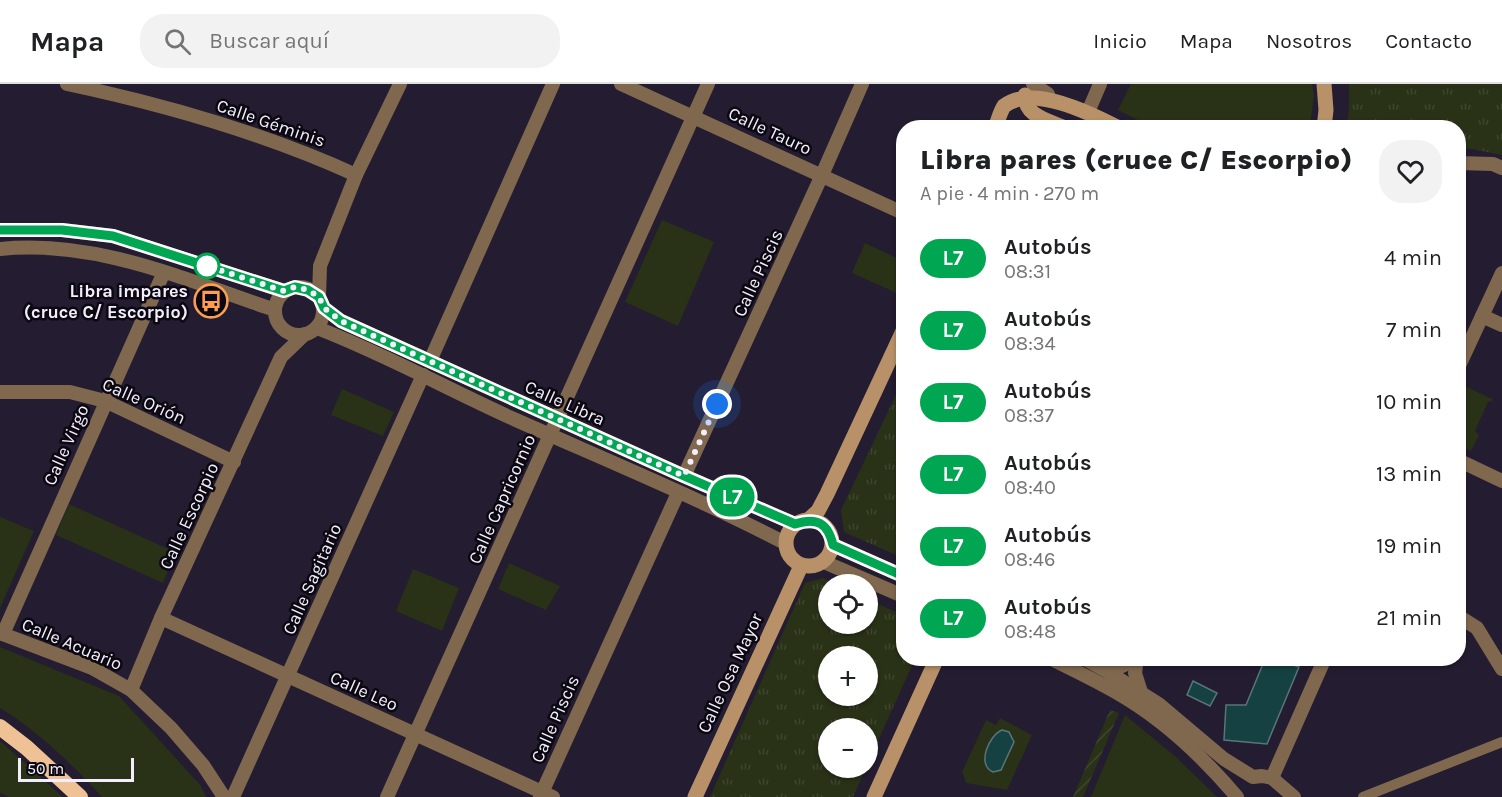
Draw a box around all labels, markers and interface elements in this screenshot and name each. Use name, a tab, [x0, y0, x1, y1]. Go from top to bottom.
search box	[140, 14, 560, 68]
text: Mapa	[30, 25, 104, 58]
icon: search	[161, 25, 194, 58]
text: Buscar aquí	[209, 28, 329, 54]
text: Inicio	[1093, 29, 1147, 53]
text: Mapa	[1180, 29, 1233, 53]
text: Nosotros	[1266, 29, 1352, 53]
text: Contacto	[1385, 29, 1472, 53]
street label: Calle Géminis	[214, 94, 328, 152]
street label: Calle Tauro	[725, 102, 815, 160]
button: heart	[1379, 140, 1442, 203]
text: Libra pares (cruce C/ Escorpio)	[920, 143, 1353, 176]
text: A pie · 4 min · 270 m	[920, 182, 1099, 205]
street label: Calle Piscis	[728, 226, 788, 320]
text: Autobús	[1004, 234, 1092, 260]
text: 4 min	[1384, 245, 1442, 271]
text: L7	[943, 246, 963, 270]
unlabelled marker	[194, 253, 220, 279]
text: 08:31	[1004, 260, 1051, 283]
place label: Libra impares (cruce C/ Escorpio)	[24, 280, 188, 323]
bus stop icon: Libra impares (cruce C/ Escorpio)	[193, 283, 229, 319]
text: Autobús	[1004, 306, 1092, 332]
text: 7 min	[1386, 317, 1442, 343]
text: L7	[943, 318, 963, 342]
text: 08:34	[1004, 332, 1056, 355]
street label: Calle Orión	[99, 373, 189, 429]
street label: Calle Libra	[522, 376, 608, 430]
text: Autobús	[1004, 378, 1092, 404]
your location	[702, 389, 732, 419]
text: 10 min	[1376, 389, 1442, 415]
text: L7	[943, 390, 963, 414]
street label: Calle Virgo	[38, 401, 94, 489]
text: 08:37	[1004, 404, 1054, 427]
street label: Calle Capricornio	[464, 431, 540, 567]
text: Autobús	[1004, 450, 1092, 476]
street label: Calle Escorpio	[155, 459, 223, 573]
text: 13 min	[1376, 461, 1442, 487]
text: L7	[943, 462, 963, 486]
text: 08:40	[1004, 476, 1056, 499]
line badge: L7	[705, 478, 759, 516]
text: L7	[722, 485, 742, 509]
street label: Calle Sagitario	[278, 520, 346, 638]
text: Autobús	[1004, 522, 1092, 548]
text: 19 min	[1376, 533, 1442, 559]
text: L7	[943, 534, 963, 558]
text: 08:46	[1004, 548, 1055, 571]
map controls	[818, 574, 878, 778]
button: locate	[818, 574, 878, 634]
text: Autobús	[1004, 594, 1092, 620]
text: 21 min	[1376, 605, 1442, 631]
text: L7	[943, 606, 963, 630]
street label: Calle Osa Mayor	[693, 609, 768, 736]
street label: Calle Acuario	[19, 613, 125, 675]
text: 08:48	[1004, 620, 1056, 643]
button: +	[818, 646, 878, 706]
street label: Calle Leo	[327, 666, 401, 716]
street label: Calle Piscis	[526, 672, 584, 766]
button: −	[818, 718, 878, 778]
scale bar	[18, 755, 134, 782]
text: 50 m	[27, 759, 64, 778]

